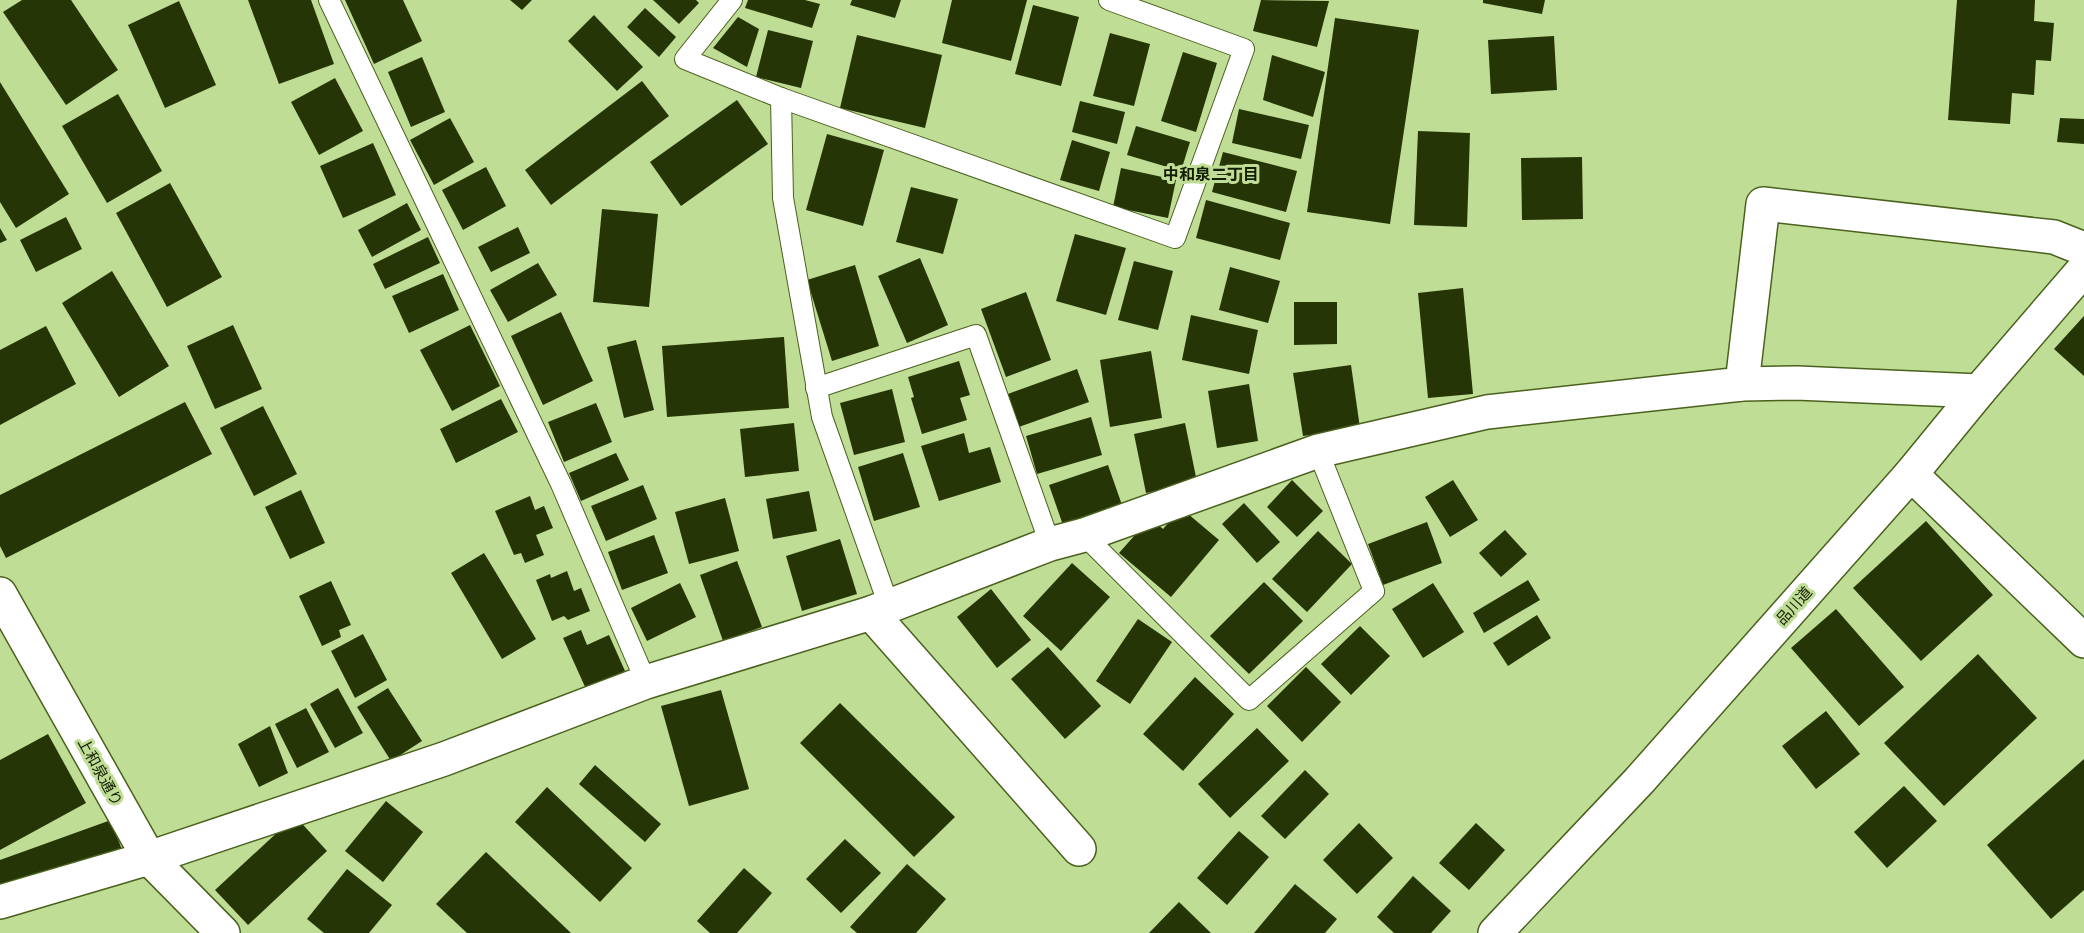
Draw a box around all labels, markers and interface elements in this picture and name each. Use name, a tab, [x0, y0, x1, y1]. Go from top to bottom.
district label: 中和泉二丁目	[1163, 163, 1259, 185]
street label: 品川道	[1771, 582, 1816, 629]
street label: 上和泉通り	[74, 734, 128, 809]

